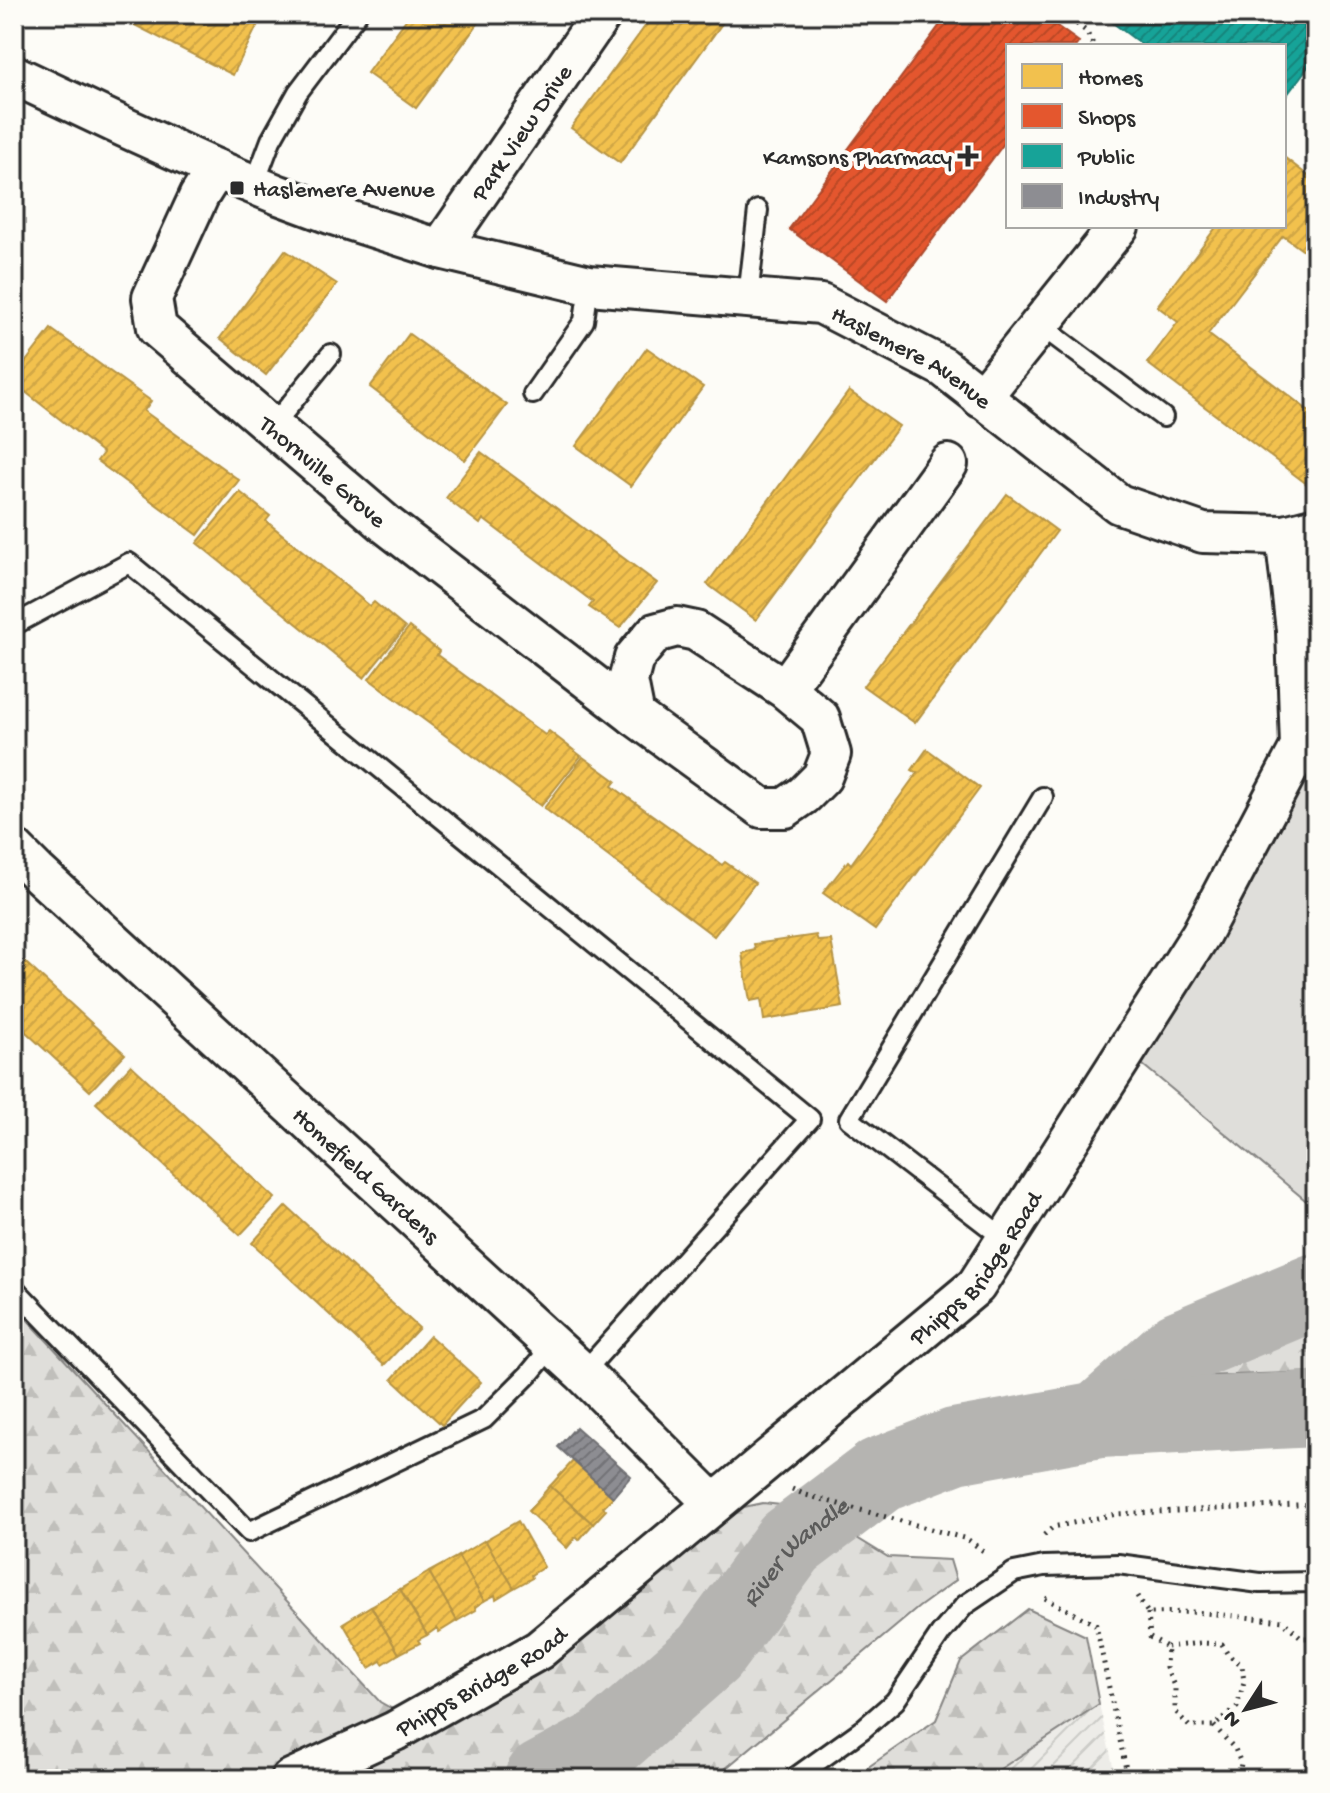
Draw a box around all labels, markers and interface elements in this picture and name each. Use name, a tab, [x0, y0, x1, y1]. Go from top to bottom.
legend	[1006, 44, 1286, 228]
street label: Park View Drive	[466, 60, 581, 209]
text: Homes	[1078, 65, 1144, 94]
text: Shops	[1078, 105, 1136, 134]
place label: Kamsons Pharmacy	[763, 145, 952, 174]
text: Public	[1077, 145, 1135, 174]
marker: Kamsons Pharmacy	[959, 147, 977, 165]
place label: Haslemere Avenue	[253, 177, 435, 206]
marker: Haslemere Avenue	[228, 179, 246, 197]
text: Industry	[1078, 185, 1160, 214]
street label: Haslemere Avenue	[825, 301, 997, 418]
street label: Thornville Grove	[250, 410, 391, 536]
street label: Homefield Gardens	[285, 1102, 445, 1253]
street label: Phipps Bridge Road	[904, 1185, 1052, 1354]
water label: River Wandle	[737, 1492, 858, 1615]
street label: Phipps Bridge Road	[391, 1620, 576, 1746]
north arrow	[1206, 1669, 1286, 1749]
text: N	[1218, 1705, 1248, 1732]

